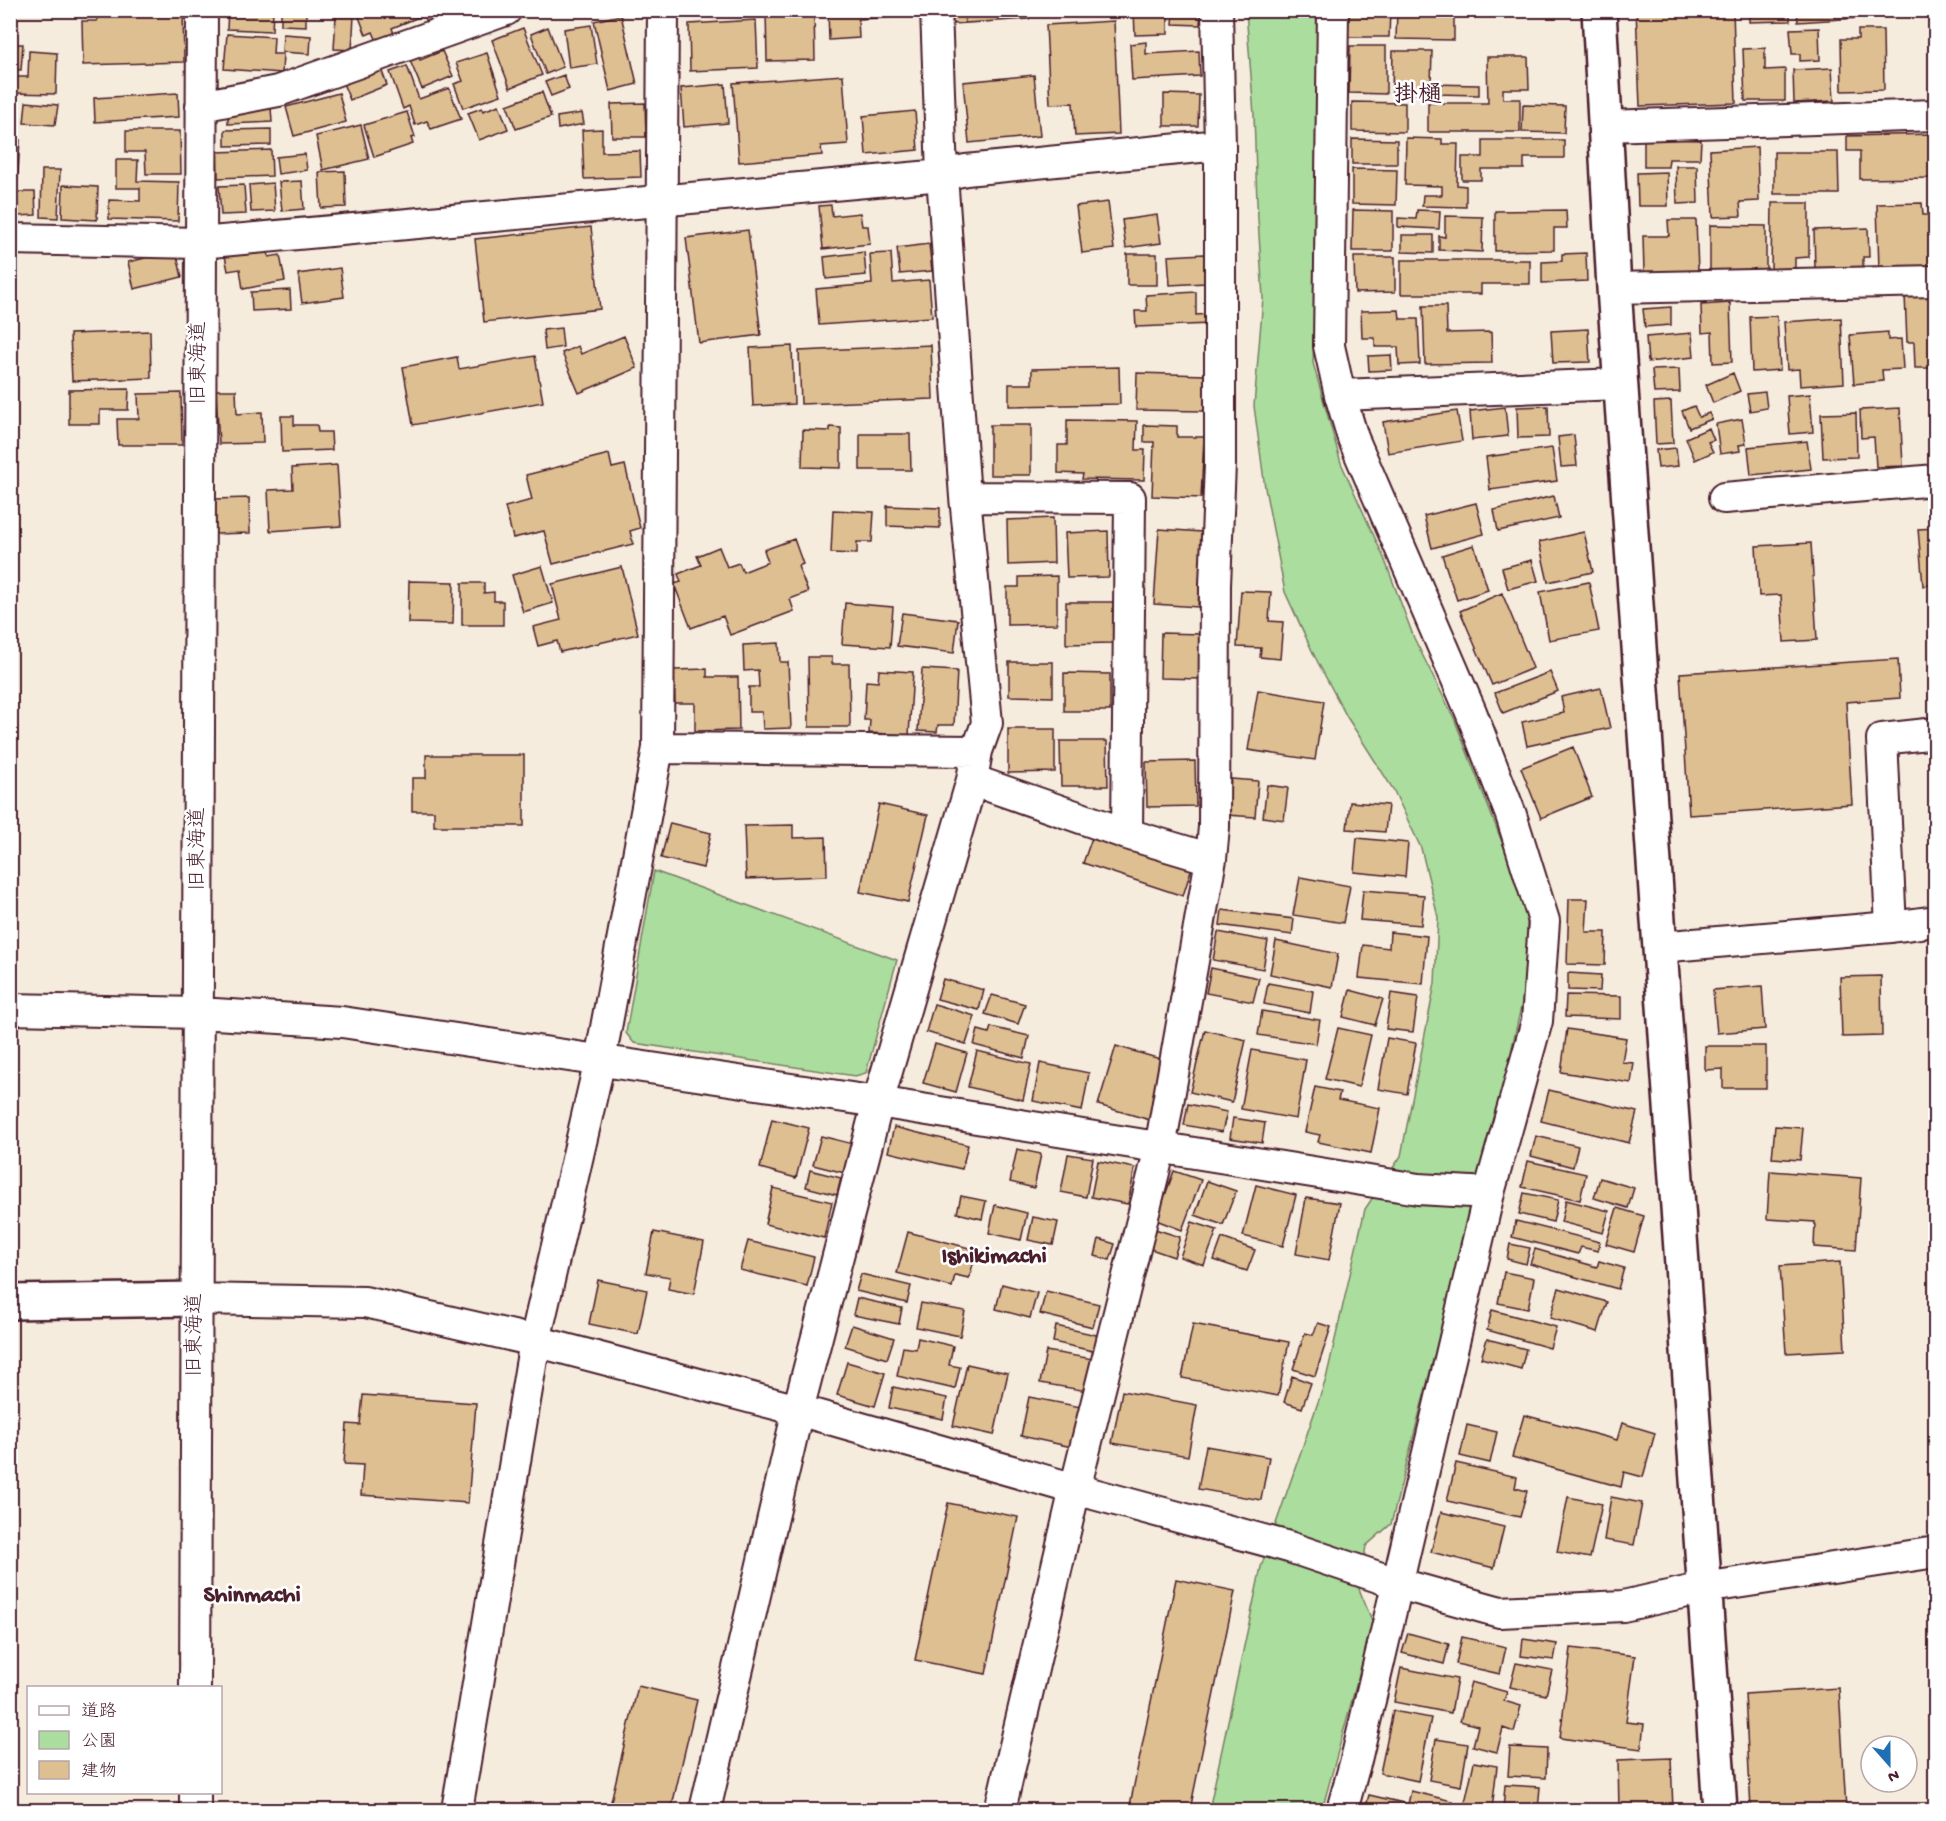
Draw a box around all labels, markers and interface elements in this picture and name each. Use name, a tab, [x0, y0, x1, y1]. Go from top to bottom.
district label: 掛樋	[1394, 81, 1442, 111]
street label: 旧東海道	[186, 321, 213, 405]
street label: 旧東海道	[185, 807, 212, 891]
district label: Ishikimachi	[941, 1243, 1047, 1272]
street label: 旧東海道	[182, 1293, 209, 1377]
district label: Shinmachi	[203, 1582, 301, 1611]
legend	[27, 1686, 222, 1794]
text: 道路	[81, 1701, 117, 1723]
text: 公園	[81, 1732, 117, 1753]
north arrow	[1859, 1734, 1919, 1794]
text: 建物	[81, 1761, 117, 1783]
text: N	[1884, 1764, 1901, 1786]

